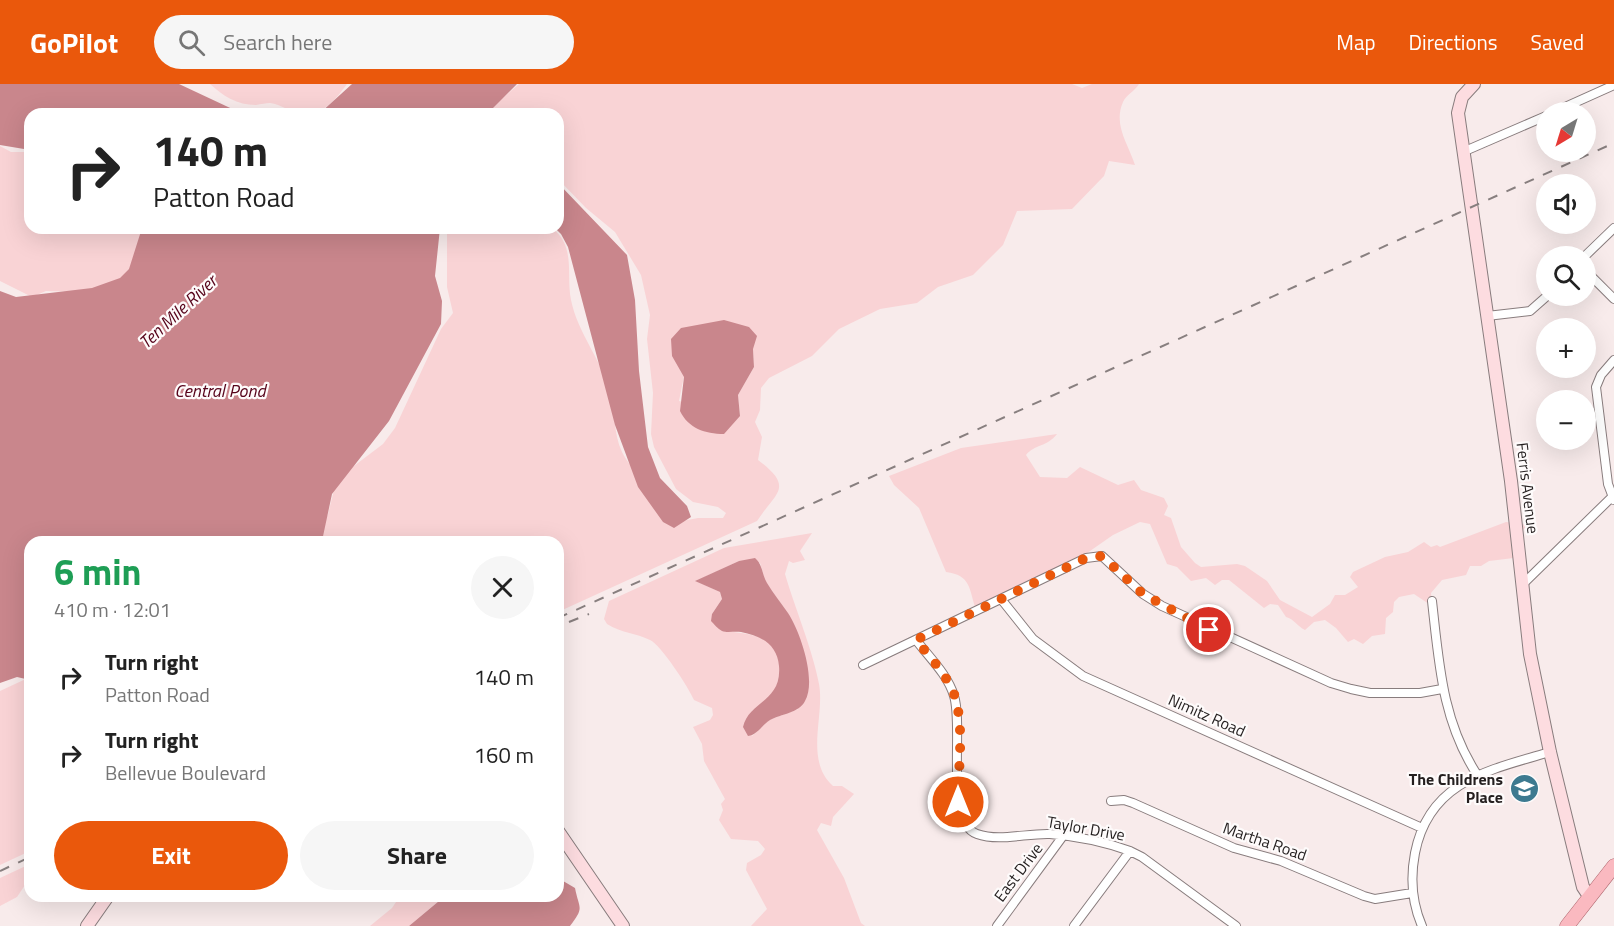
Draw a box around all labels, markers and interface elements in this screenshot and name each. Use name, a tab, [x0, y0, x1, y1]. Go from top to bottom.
search box	[154, 15, 574, 69]
text: GoPilot	[30, 21, 118, 64]
text: Search here	[223, 25, 332, 59]
icon: search	[175, 26, 208, 59]
text: Map	[1336, 26, 1376, 58]
text: Directions	[1409, 26, 1498, 58]
text: Saved	[1531, 26, 1584, 58]
north arrow	[1536, 102, 1596, 162]
map controls	[1536, 102, 1596, 450]
text: 140 m	[153, 118, 268, 182]
icon: right	[54, 132, 132, 210]
button: sound	[1536, 174, 1596, 234]
text: Patton Road	[153, 176, 295, 217]
button: search	[1536, 246, 1596, 306]
water label: Ten Mile River	[133, 267, 224, 355]
button: +	[1536, 318, 1596, 378]
water label: Central Pond	[175, 377, 267, 404]
button: −	[1536, 390, 1596, 450]
street label: Ferris Avenue	[1510, 441, 1546, 535]
text: 6 min	[54, 544, 141, 599]
button: close	[471, 556, 534, 619]
text: 410 m · 12:01	[54, 594, 171, 625]
pin	[1183, 604, 1234, 655]
icon: arrive	[1192, 613, 1225, 646]
text: Turn right	[105, 645, 199, 679]
text: 140 m	[474, 660, 534, 694]
icon: right	[54, 661, 87, 694]
text: Patton Road	[105, 679, 210, 710]
street label: Nimitz Road	[1165, 687, 1249, 743]
text: Turn right	[105, 723, 199, 757]
text: 160 m	[474, 738, 534, 772]
icon: right	[54, 739, 87, 772]
text: Bellevue Boulevard	[105, 757, 266, 788]
place label: The Childrens Place	[1409, 767, 1503, 809]
position arrow	[926, 770, 990, 834]
school or university icon: The Childrens Place	[1508, 772, 1540, 804]
street label: Taylor Drive	[1045, 809, 1127, 847]
street label: Martha Road	[1220, 815, 1310, 867]
button: Exit	[54, 821, 288, 890]
button: Share	[300, 821, 534, 890]
street label: East Drive	[988, 837, 1048, 907]

